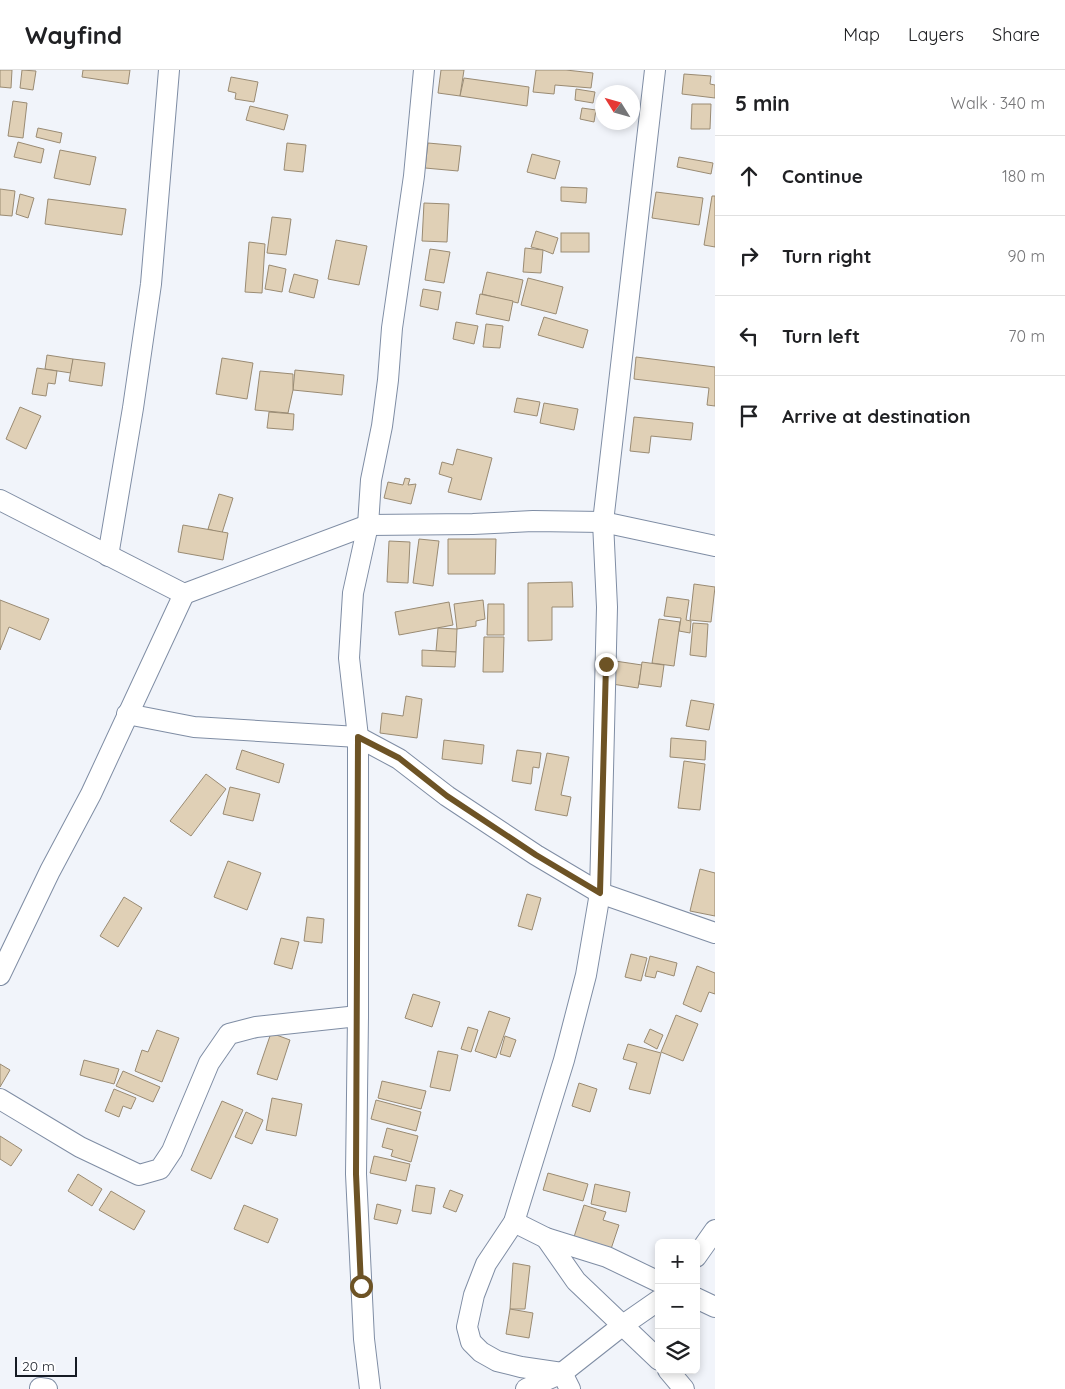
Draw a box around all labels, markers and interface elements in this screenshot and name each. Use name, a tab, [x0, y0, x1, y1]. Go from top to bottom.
text: Wayfind	[25, 20, 122, 50]
text: Map	[843, 23, 880, 46]
text: Layers	[908, 23, 964, 46]
text: Share	[992, 23, 1040, 46]
north arrow	[595, 85, 640, 130]
text: 5 min	[735, 90, 790, 116]
text: Walk · 340 m	[951, 93, 1045, 113]
icon: ahead	[735, 162, 763, 190]
text: Continue	[782, 164, 863, 188]
text: 180 m	[1002, 166, 1045, 186]
icon: right	[735, 242, 763, 270]
text: Turn right	[782, 244, 871, 268]
text: 90 m	[1008, 246, 1045, 266]
icon: left	[735, 322, 763, 350]
text: Turn left	[782, 324, 860, 348]
text: 70 m	[1008, 326, 1045, 346]
icon: arrive	[735, 402, 763, 430]
text: Arrive at destination	[782, 404, 971, 428]
route end	[595, 653, 618, 676]
map controls	[655, 1239, 700, 1374]
button: +	[655, 1239, 700, 1284]
route start	[350, 1275, 373, 1298]
button: −	[655, 1284, 700, 1329]
button: layers	[655, 1329, 700, 1374]
scale bar	[15, 1354, 78, 1377]
text: 20 m	[22, 1357, 55, 1375]

